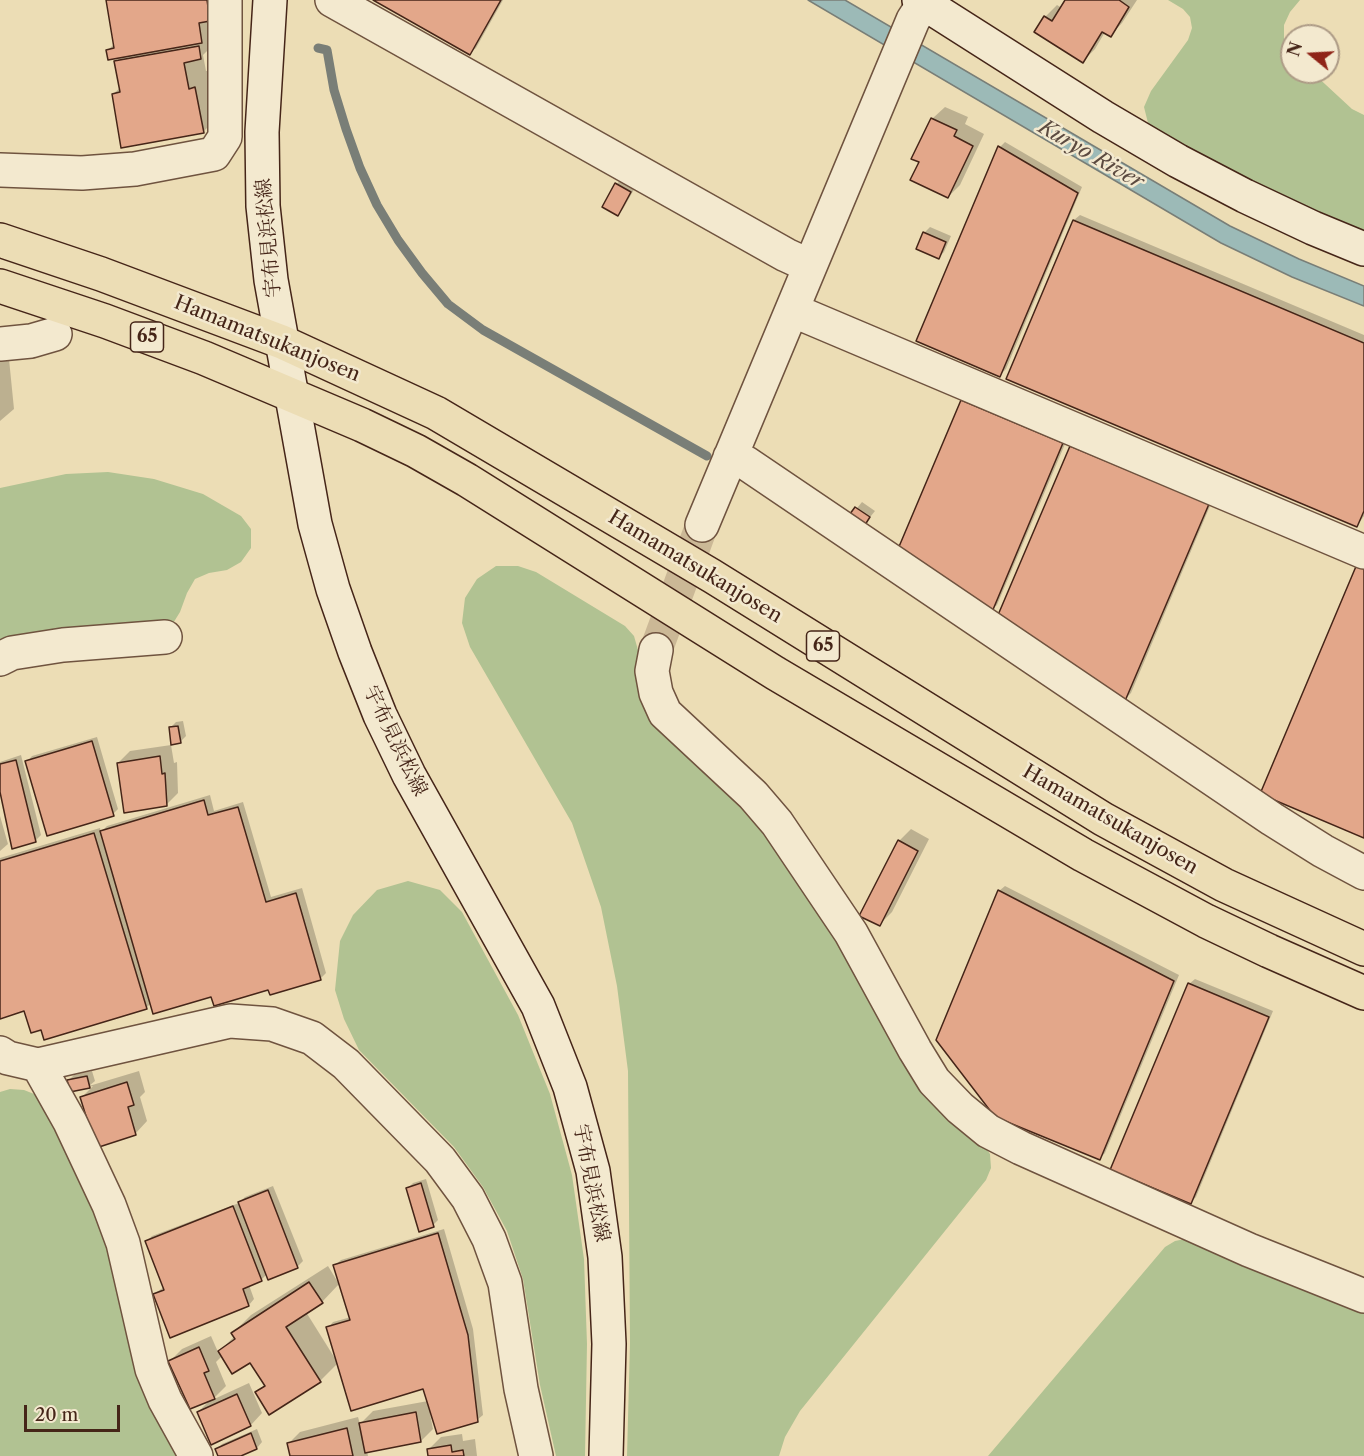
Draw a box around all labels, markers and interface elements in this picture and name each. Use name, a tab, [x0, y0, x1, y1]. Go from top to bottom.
north arrow	[1280, 24, 1340, 84]
text: N	[1283, 39, 1306, 59]
water label: Kuryo River	[1034, 115, 1148, 195]
street label: 宇布見浜松線	[252, 177, 286, 299]
street label: Hamamatsukanjosen	[170, 291, 364, 387]
road number: 65	[130, 322, 164, 352]
street label: Hamamatsukanjosen	[604, 506, 786, 628]
road number: 65	[806, 631, 840, 661]
street label: 宇布見浜松線	[358, 682, 432, 800]
street label: Hamamatsukanjosen	[1018, 760, 1202, 880]
street label: 宇布見浜松線	[568, 1122, 614, 1244]
scale bar	[27, 1393, 123, 1431]
text: 20 m	[35, 1404, 78, 1426]

